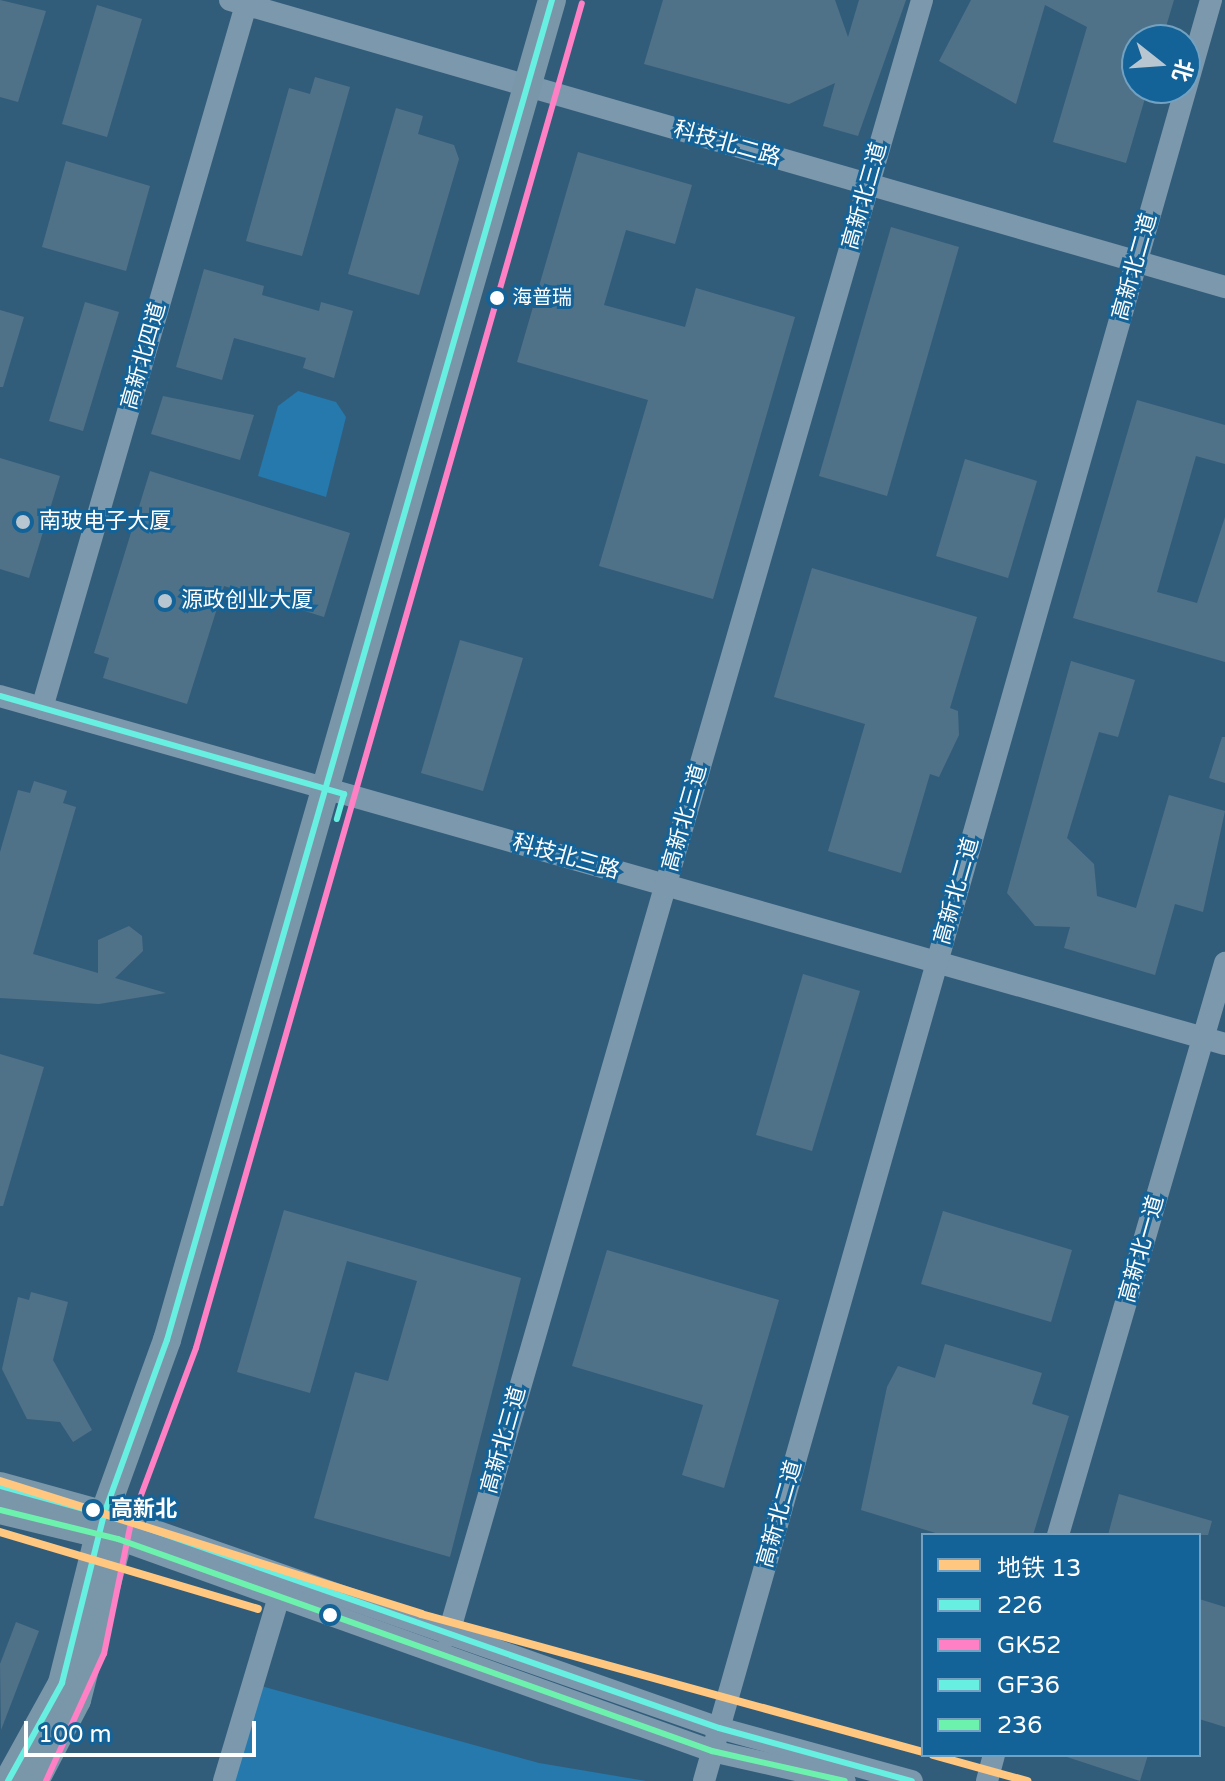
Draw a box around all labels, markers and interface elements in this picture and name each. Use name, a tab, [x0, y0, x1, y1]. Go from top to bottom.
north arrow	[1121, 24, 1201, 104]
text: 北	[1166, 56, 1198, 85]
street label: 科技北二路	[670, 116, 784, 172]
street label: 高新北三道	[837, 139, 893, 253]
street label: 高新北二道	[1107, 210, 1163, 324]
place label: 海普瑞	[512, 286, 572, 310]
marker: 海普瑞	[489, 290, 505, 306]
street label: 高新北四道	[116, 299, 172, 413]
place label: 南玻电子大厦	[39, 509, 171, 535]
marker: 南玻电子大厦	[14, 513, 32, 531]
place label: 源政创业大厦	[181, 588, 313, 614]
marker: 源政创业大厦	[156, 592, 174, 610]
street label: 高新北三道	[657, 761, 713, 875]
street label: 科技北三路	[509, 829, 623, 885]
street label: 高新北二道	[929, 834, 985, 948]
street label: 高新北一道	[1114, 1192, 1170, 1306]
street label: 高新北三道	[476, 1383, 532, 1497]
street label: 高新北二道	[752, 1457, 808, 1571]
place label: 高新北	[111, 1497, 177, 1523]
marker: 高新北	[82, 1499, 104, 1521]
legend	[921, 1533, 1201, 1757]
text: 地铁 13	[997, 1554, 1081, 1583]
text: 226	[997, 1591, 1042, 1620]
unlabelled marker	[322, 1607, 338, 1623]
text: GK52	[997, 1631, 1061, 1660]
text: GF36	[997, 1671, 1060, 1700]
scale bar	[28, 1705, 260, 1755]
text: 236	[997, 1711, 1042, 1740]
text: 100 m	[38, 1720, 112, 1749]

